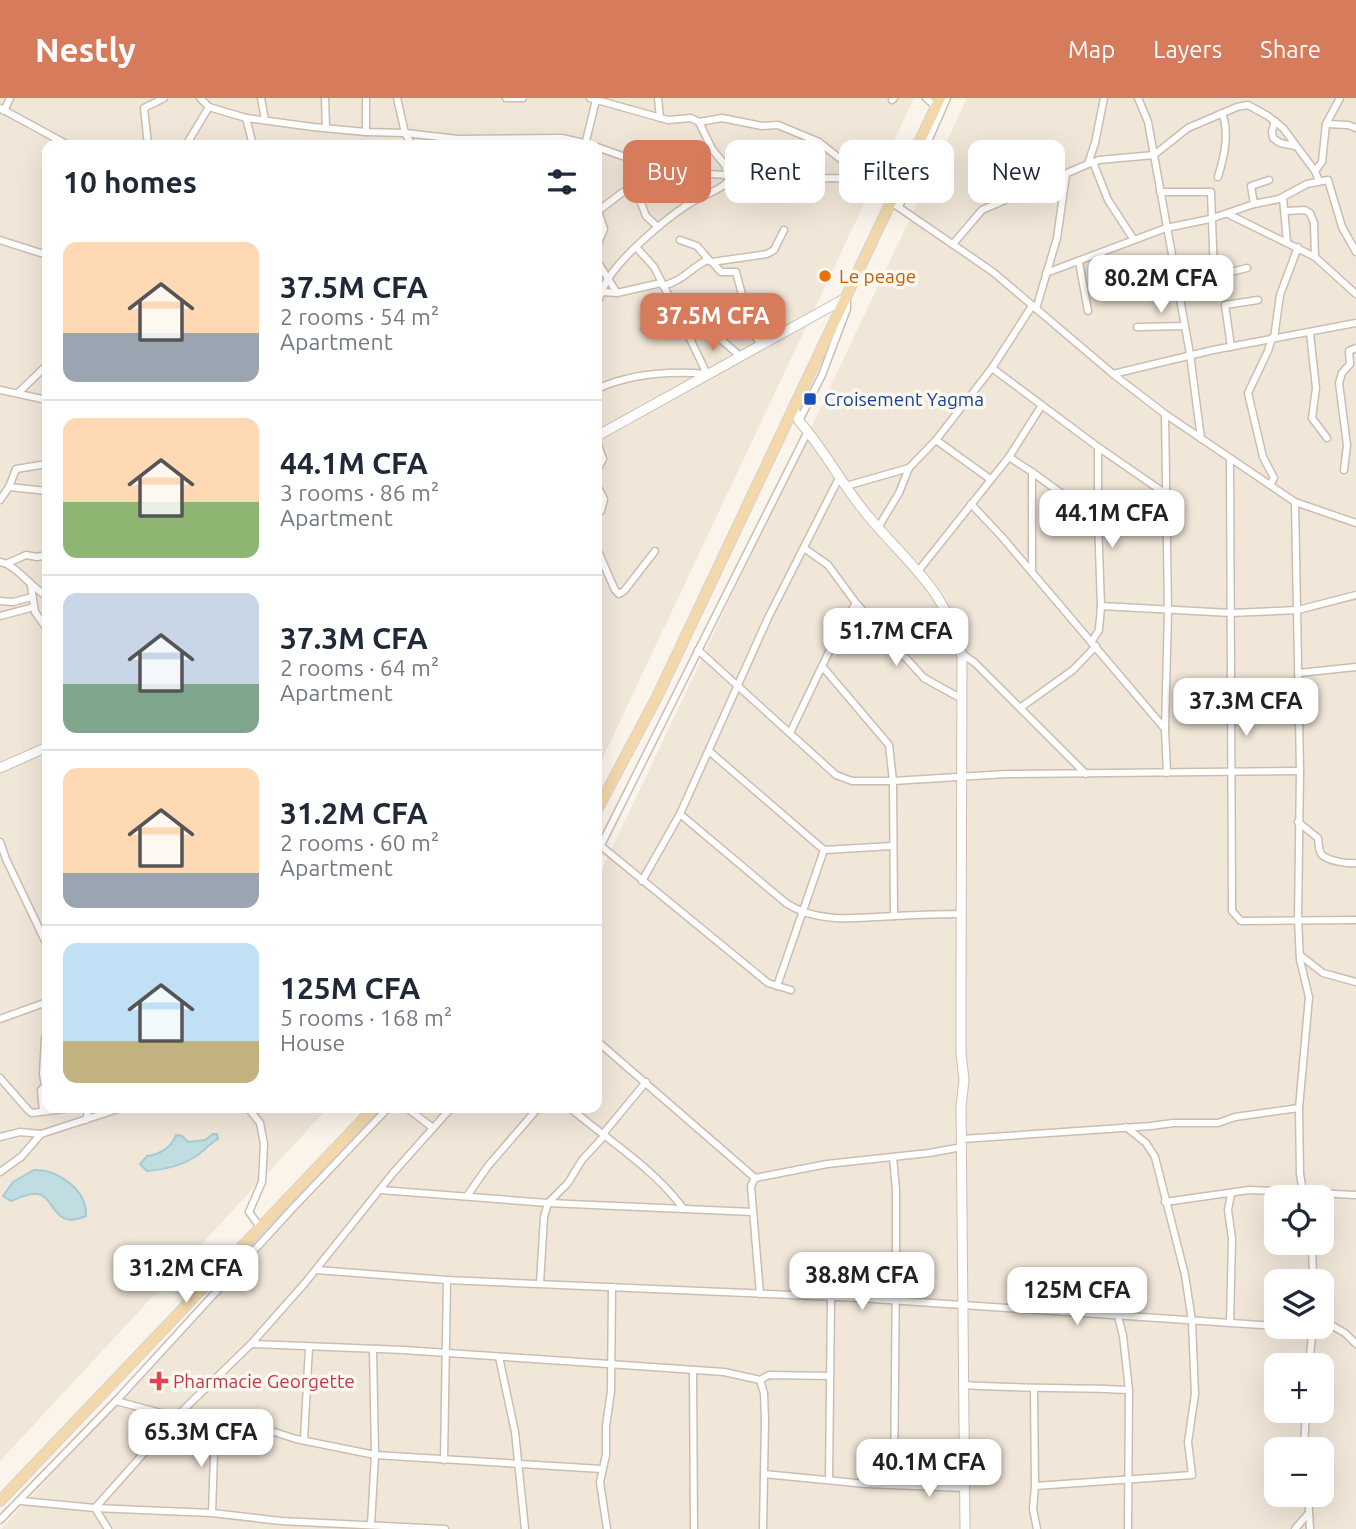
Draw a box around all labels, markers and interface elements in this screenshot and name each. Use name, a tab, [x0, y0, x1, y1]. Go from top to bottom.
text: Nestly	[35, 31, 136, 68]
text: Map	[1068, 36, 1115, 63]
text: Layers	[1153, 36, 1222, 63]
text: Share	[1260, 36, 1321, 63]
chip: Buy	[623, 140, 711, 203]
chip: Rent	[725, 140, 825, 203]
chip: Filters	[839, 140, 954, 203]
chip: New	[968, 140, 1065, 203]
icon: filters	[543, 163, 581, 201]
text: 10 homes	[63, 165, 197, 199]
pin: 80.2M CFA	[1081, 256, 1241, 315]
place label: Le peage	[839, 265, 916, 287]
text: 80.2M CFA	[1104, 265, 1218, 290]
marker: Le peage	[817, 268, 833, 284]
icon: home	[119, 270, 203, 354]
text: 37.5M CFA	[280, 270, 428, 304]
pin: 37.5M CFA	[633, 294, 793, 353]
text: 37.5M CFA	[656, 303, 770, 328]
text: 2 rooms · 54 m²	[280, 304, 439, 329]
text: Apartment	[280, 329, 393, 354]
place label: Croisement Yagma	[824, 388, 984, 410]
marker: Croisement Yagma	[802, 391, 818, 407]
icon: home	[119, 446, 203, 530]
text: 44.1M CFA	[280, 446, 428, 480]
text: 3 rooms · 86 m²	[280, 480, 439, 505]
pin: 44.1M CFA	[1032, 490, 1192, 550]
text: 44.1M CFA	[1055, 500, 1169, 525]
text: Apartment	[280, 505, 393, 530]
pin: 51.7M CFA	[816, 608, 976, 668]
text: 51.7M CFA	[839, 618, 953, 643]
icon: home	[119, 621, 203, 705]
text: 37.3M CFA	[280, 621, 428, 655]
text: 2 rooms · 64 m²	[280, 655, 439, 680]
pin: 37.3M CFA	[1166, 678, 1326, 738]
text: Apartment	[280, 680, 393, 705]
text: 37.3M CFA	[1189, 688, 1303, 713]
icon: home	[119, 796, 203, 880]
text: 31.2M CFA	[280, 796, 428, 830]
text: 2 rooms · 60 m²	[280, 830, 439, 855]
text: Apartment	[280, 855, 393, 880]
icon: home	[119, 971, 203, 1055]
text: 125M CFA	[280, 971, 420, 1005]
text: 5 rooms · 168 m²	[280, 1005, 452, 1030]
text: House	[280, 1030, 345, 1055]
map controls	[1264, 1185, 1334, 1507]
button: locate	[1264, 1185, 1334, 1255]
pin: 31.2M CFA	[106, 1246, 266, 1305]
pin: 38.8M CFA	[782, 1252, 942, 1312]
text: 31.2M CFA	[129, 1255, 243, 1280]
text: 38.8M CFA	[805, 1262, 919, 1287]
pin: 125M CFA	[1005, 1268, 1149, 1327]
button: layers	[1264, 1269, 1334, 1339]
text: 125M CFA	[1023, 1277, 1131, 1302]
button: +	[1264, 1353, 1334, 1423]
place label: Pharmacie Georgette	[173, 1370, 355, 1392]
marker: Pharmacie Georgette	[151, 1373, 167, 1389]
pin: 65.3M CFA	[121, 1410, 281, 1469]
text: 65.3M CFA	[144, 1419, 258, 1444]
button: −	[1264, 1437, 1334, 1507]
pin: 40.1M CFA	[849, 1440, 1009, 1499]
text: 40.1M CFA	[872, 1449, 986, 1474]

